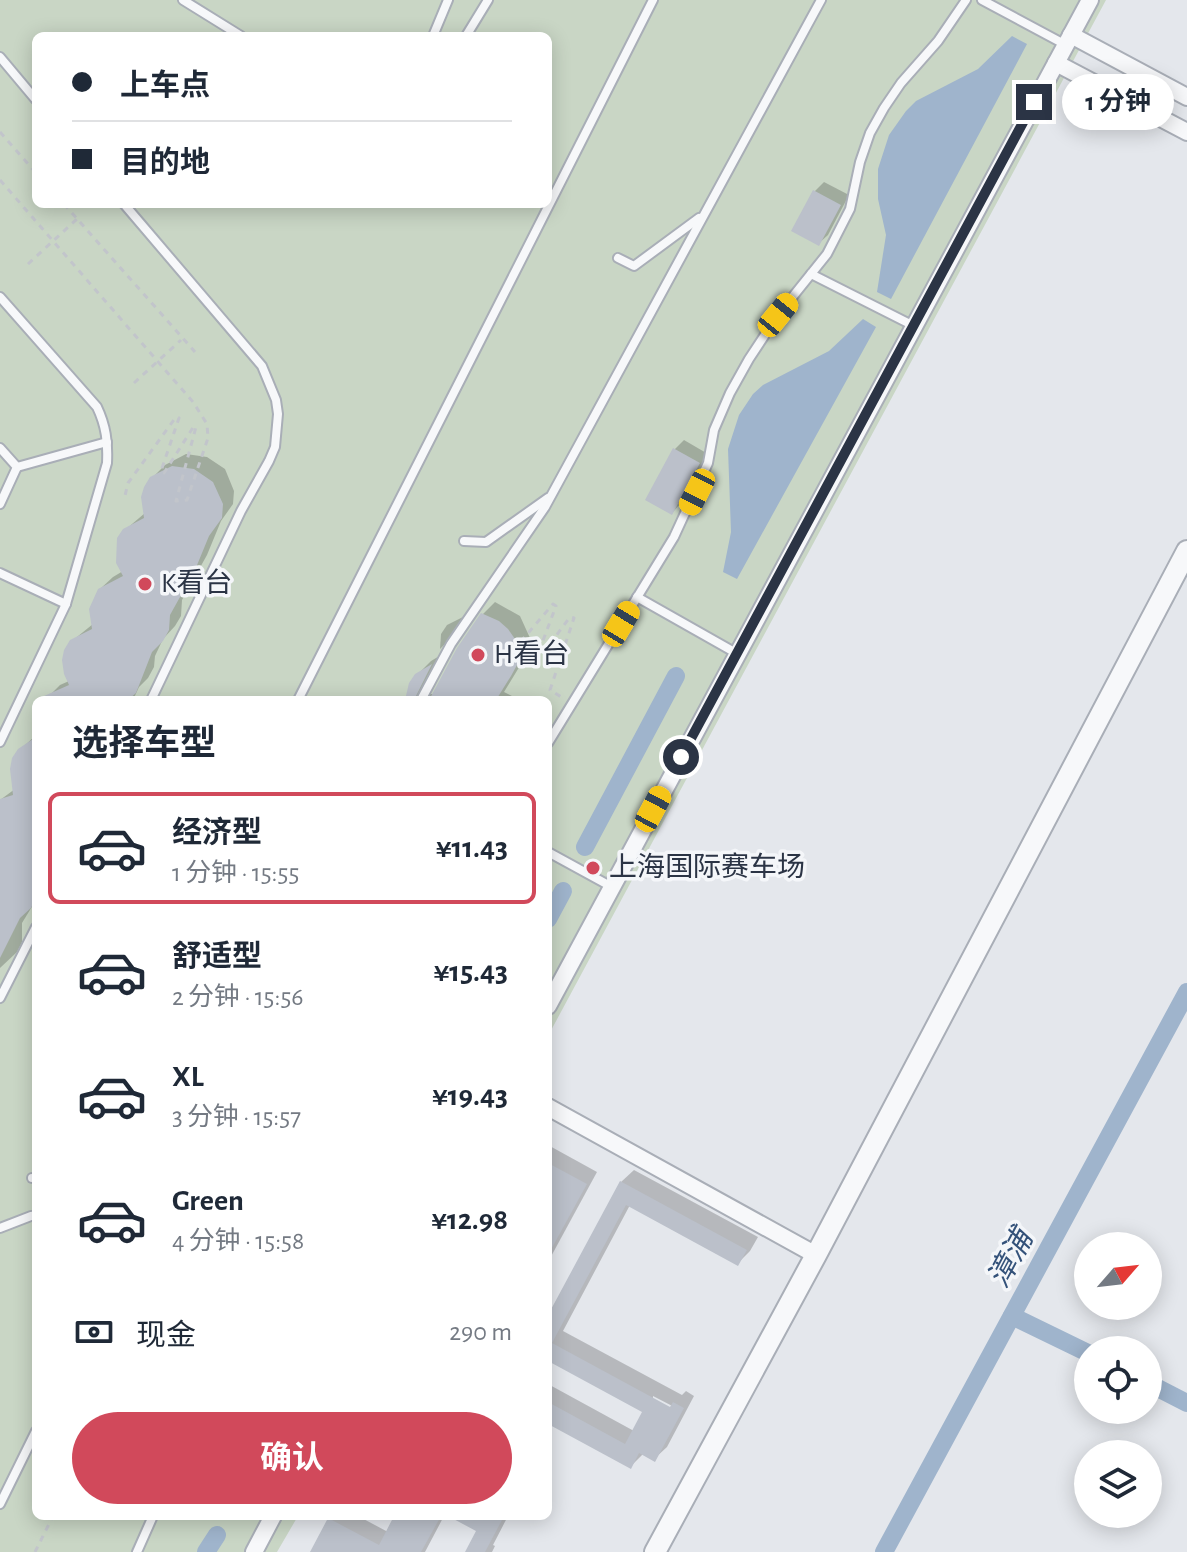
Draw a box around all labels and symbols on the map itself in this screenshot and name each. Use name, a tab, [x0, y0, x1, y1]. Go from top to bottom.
callout: 1 分钟	[1062, 74, 1174, 130]
route end	[1016, 84, 1052, 120]
car	[754, 289, 802, 341]
car	[675, 465, 719, 519]
place label: K看台	[161, 568, 232, 598]
marker: K看台	[136, 575, 154, 593]
car	[598, 597, 644, 651]
place label: H看台	[494, 639, 569, 669]
marker: H看台	[469, 646, 487, 664]
route start	[663, 739, 699, 775]
car	[631, 782, 675, 836]
place label: 上海国际赛车场	[609, 852, 805, 882]
marker: 上海国际赛车场	[584, 859, 602, 877]
water label: 漳浦	[982, 1221, 1040, 1293]
north arrow	[1074, 1232, 1162, 1320]

